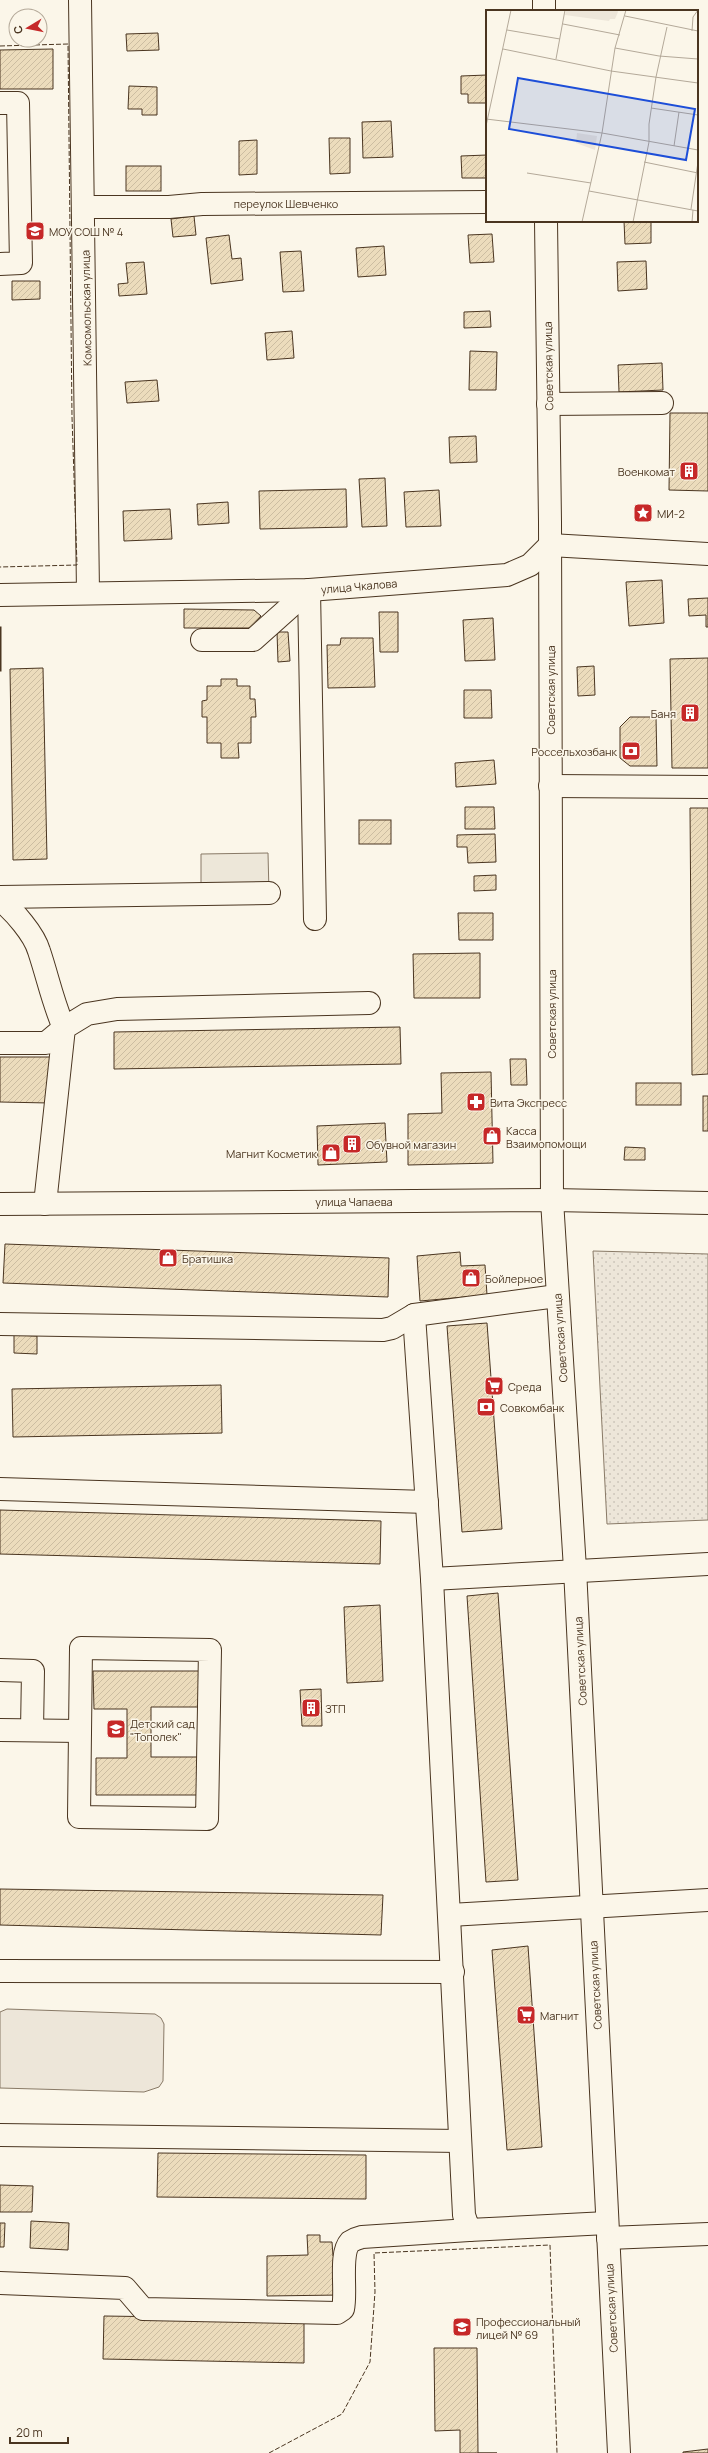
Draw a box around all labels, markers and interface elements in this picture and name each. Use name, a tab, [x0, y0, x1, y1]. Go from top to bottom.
north arrow	[8, 8, 48, 48]
inset map	[486, 10, 698, 222]
text: С	[10, 25, 26, 35]
street label: переулок Шевченко	[234, 196, 339, 211]
school or university icon: МОУ СОШ № 4	[24, 220, 46, 242]
place label: МОУ СОШ № 4	[49, 224, 123, 239]
street label: Комсомольская улица	[77, 250, 95, 366]
street label: Советская улица	[540, 321, 556, 411]
building icon: Военкомат	[678, 460, 700, 482]
place label: Военкомат	[618, 464, 675, 479]
place icon: МИ-2	[632, 502, 654, 524]
place label: МИ-2	[657, 506, 685, 521]
street label: улица Чкалова	[320, 575, 398, 597]
street label: Советская улица	[543, 645, 558, 735]
building icon: Баня	[679, 702, 701, 724]
place label: Баня	[651, 706, 676, 721]
bank icon: Россельхозбанк	[620, 740, 642, 762]
place label: Россельхозбанк	[531, 744, 618, 759]
street label: Советская улица	[544, 969, 559, 1059]
pharmacy icon: Вита Экспресс	[465, 1091, 487, 1113]
place label: Вита Экспресс	[490, 1095, 567, 1110]
place label: Касса Взаимопомощи	[506, 1123, 586, 1151]
shop icon: Касса Взаимопомощи	[481, 1125, 503, 1147]
building icon: Обувной магазин	[341, 1133, 363, 1155]
place label: Обувной магазин	[366, 1137, 456, 1152]
shop icon: Магнит Косметик	[320, 1142, 342, 1164]
place label: Магнит Косметик	[226, 1146, 318, 1161]
street label: улица Чапаева	[315, 1194, 393, 1209]
shop icon: Братишка	[157, 1247, 179, 1269]
place label: Братишка	[182, 1251, 233, 1266]
shop icon: Бойлерное	[460, 1267, 482, 1289]
place label: Бойлерное	[485, 1271, 544, 1286]
street label: Советская улица	[549, 1293, 571, 1383]
supermarket icon: Среда	[483, 1375, 505, 1397]
place label: Среда	[508, 1379, 542, 1394]
bank icon: Совкомбанк	[475, 1396, 497, 1418]
place label: Совкомбанк	[500, 1400, 565, 1415]
street label: Советская улица	[570, 1616, 590, 1706]
building icon: ЗТП	[300, 1697, 322, 1719]
place label: ЗТП	[325, 1701, 346, 1716]
place label: Детский сад "Тополек"	[130, 1716, 195, 1744]
school or university icon: Детский сад "Тополек"	[105, 1718, 127, 1740]
street label: Советская улица	[585, 1940, 605, 2030]
supermarket icon: Магнит	[515, 2004, 537, 2026]
place label: Магнит	[540, 2008, 579, 2023]
street label: Советская улица	[601, 2263, 621, 2353]
place label: Профессиональный лицей № 69	[476, 2314, 581, 2342]
school or university icon: Профессиональный лицей № 69	[451, 2316, 473, 2338]
scale bar	[10, 2419, 68, 2445]
text: 20 m	[16, 2424, 43, 2441]

